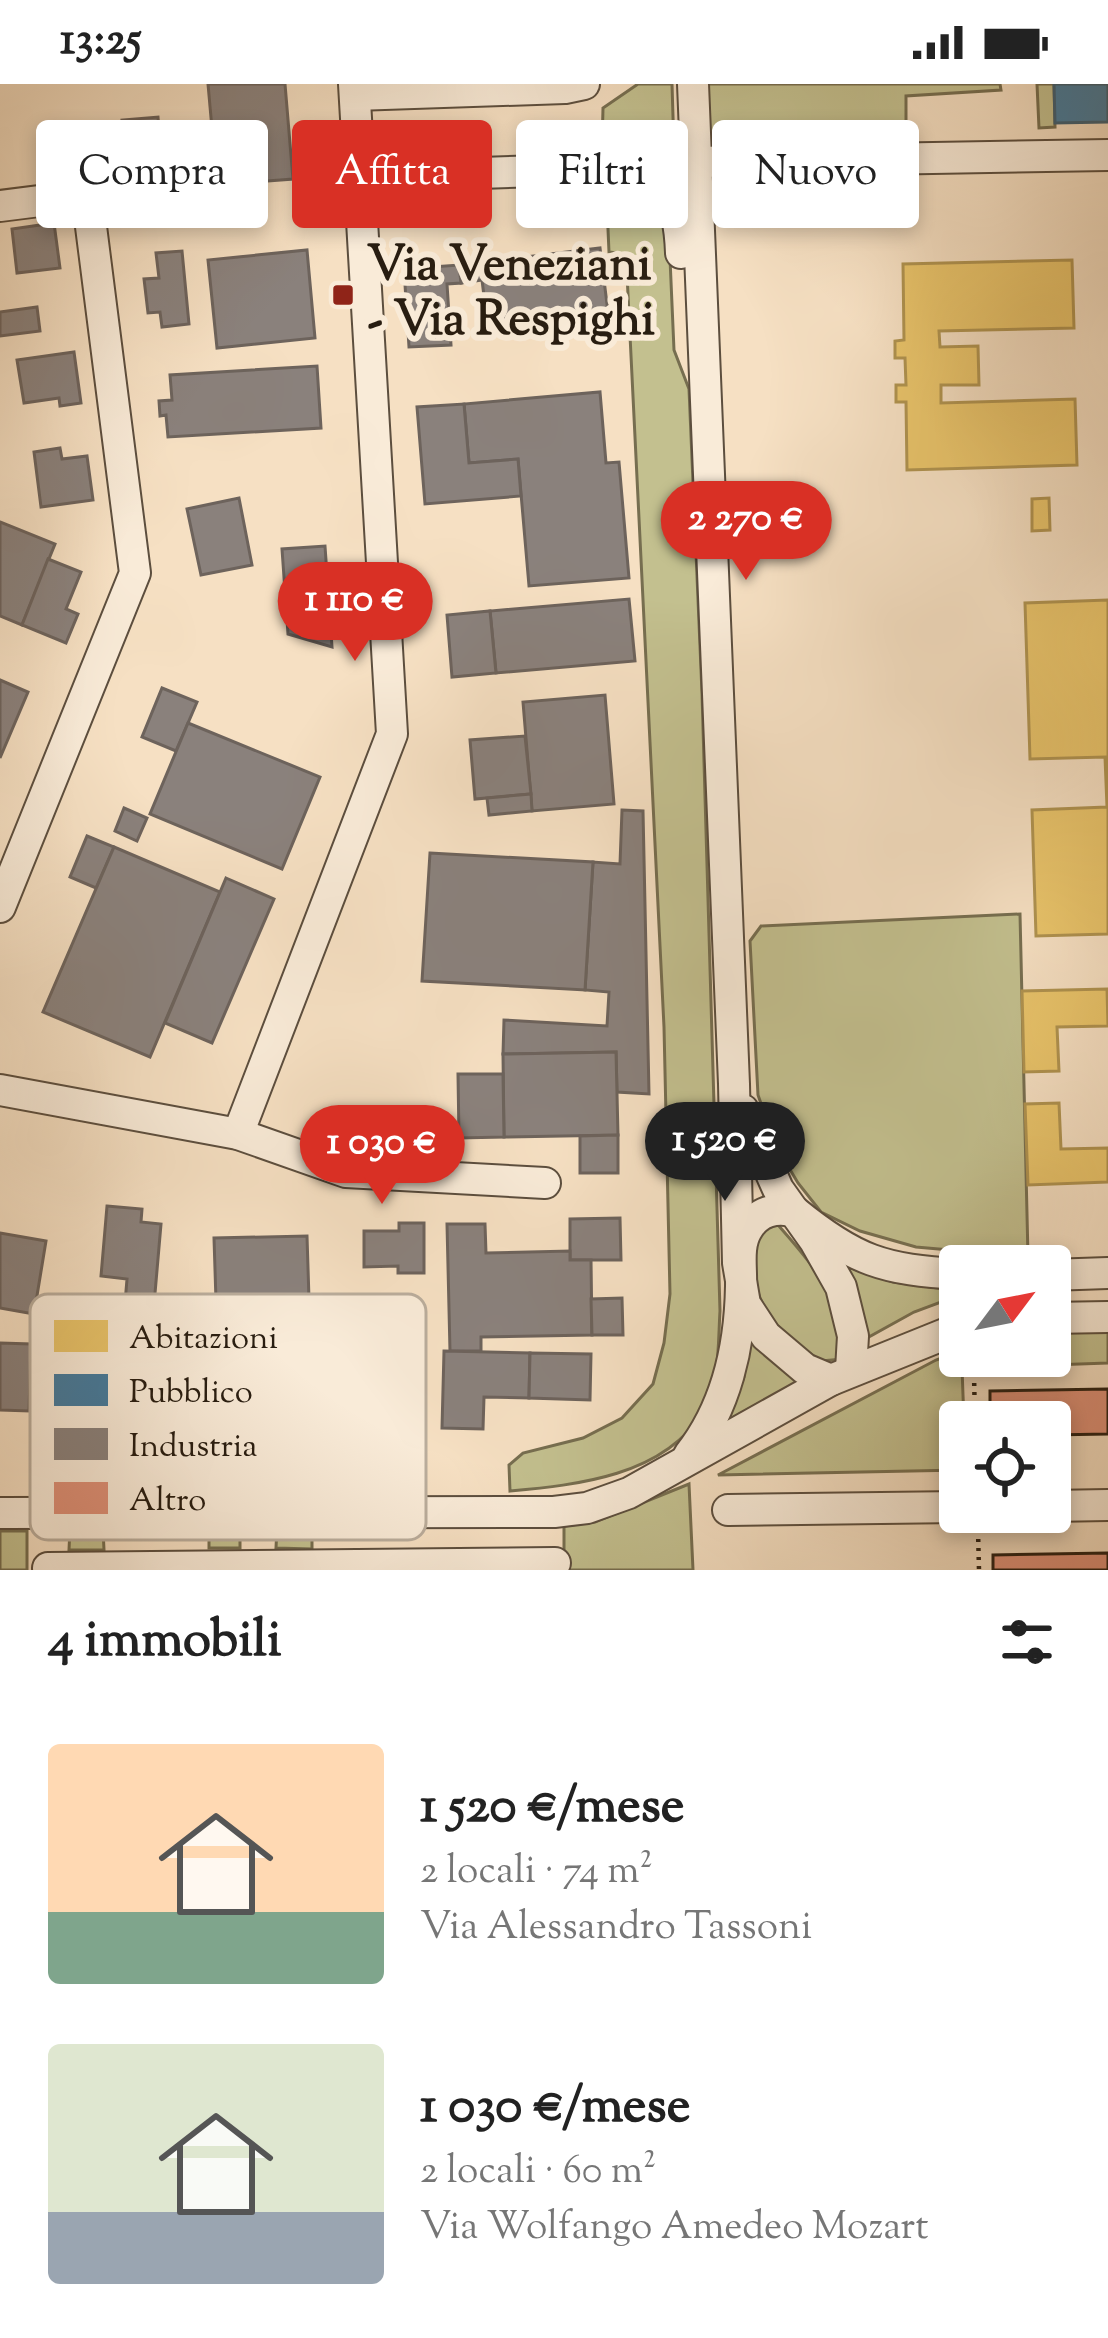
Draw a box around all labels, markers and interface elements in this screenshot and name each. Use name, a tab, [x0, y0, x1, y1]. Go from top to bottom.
text: 13:25	[60, 10, 142, 75]
chip: Compra	[36, 120, 268, 228]
chip: Affitta	[292, 120, 492, 228]
chip: Filtri	[516, 120, 688, 228]
chip: Nuovo	[712, 120, 919, 228]
place label: Via Veneziani - Via Respighi	[367, 233, 655, 357]
marker: Via Veneziani - Via Respighi	[330, 282, 356, 308]
pin: 2 270 €	[635, 481, 857, 583]
text: 2 270 €	[688, 492, 804, 548]
pin: 1 110 €	[244, 562, 466, 664]
text: 1 110 €	[305, 573, 405, 629]
pin: 1 520 €	[614, 1102, 836, 1204]
pin: 1 030 €	[271, 1105, 493, 1207]
text: 1 520 €	[672, 1113, 778, 1169]
text: 1 030 €	[327, 1116, 437, 1172]
north arrow	[939, 1245, 1071, 1377]
map controls	[939, 1245, 1071, 1533]
legend	[30, 1294, 426, 1540]
text: Abitazioni	[129, 1316, 278, 1364]
text: Pubblico	[129, 1370, 253, 1418]
button: locate	[939, 1401, 1071, 1533]
text: Industria	[129, 1424, 258, 1472]
text: Altro	[129, 1478, 206, 1526]
text: 4 immobili	[48, 1606, 281, 1679]
icon: filters	[994, 1609, 1060, 1675]
text: 1 520 €/mese	[420, 1772, 685, 1845]
icon: home	[144, 1792, 288, 1936]
text: 2 locali · 74 m²	[420, 1845, 653, 1901]
text: Via Alessandro Tassoni	[420, 1901, 812, 1957]
text: 1 030 €/mese	[420, 2072, 690, 2145]
icon: home	[144, 2092, 288, 2236]
text: 2 locali · 60 m²	[420, 2145, 656, 2201]
text: Via Wolfango Amedeo Mozart	[420, 2201, 929, 2257]

